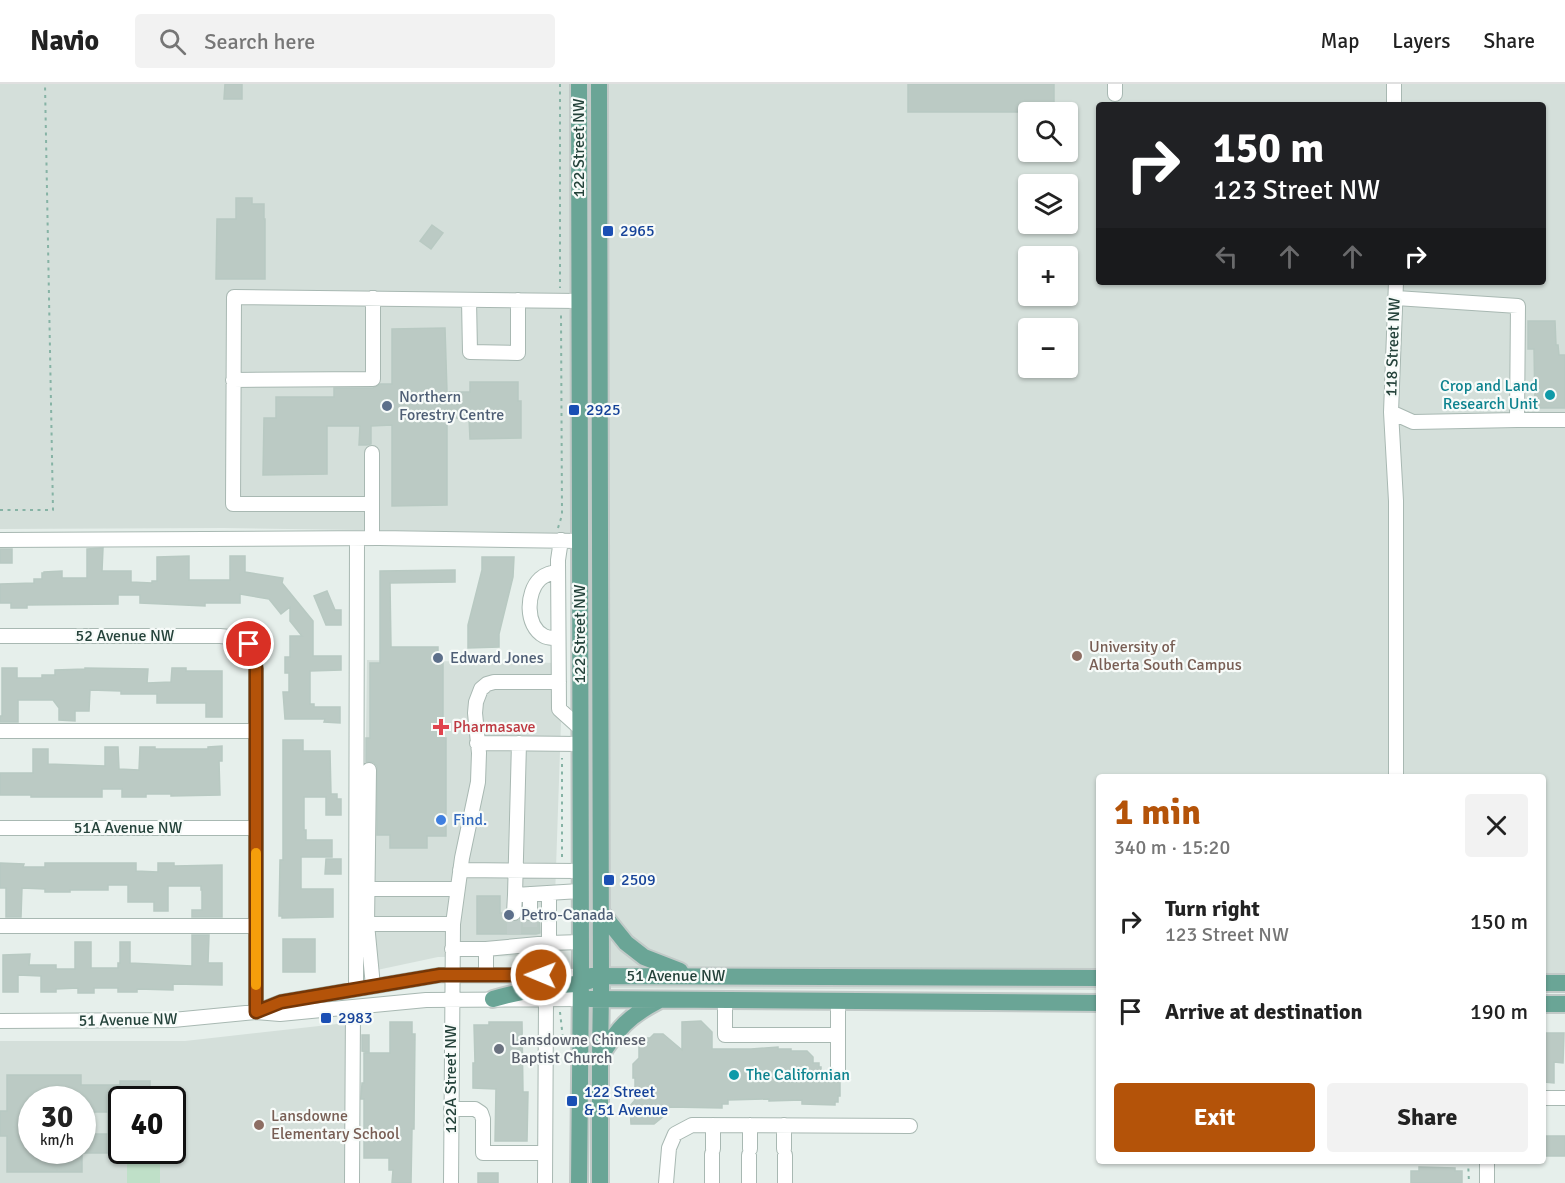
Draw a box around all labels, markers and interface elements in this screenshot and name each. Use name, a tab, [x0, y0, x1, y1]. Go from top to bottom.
search box	[135, 14, 555, 68]
text: Navio	[30, 24, 99, 58]
icon: search	[156, 25, 189, 58]
text: Search here	[204, 28, 315, 55]
text: Map	[1321, 28, 1359, 54]
text: Layers	[1392, 28, 1450, 54]
text: Share	[1483, 28, 1535, 54]
street label: 122 Street NW	[569, 98, 589, 198]
map controls	[1018, 102, 1078, 378]
button: search	[1018, 102, 1078, 162]
text: 150 m	[1213, 123, 1324, 174]
icon: right	[1114, 126, 1192, 204]
button: layers	[1018, 174, 1078, 234]
text: 123 Street NW	[1213, 174, 1380, 207]
place label: 2965	[620, 221, 655, 241]
marker: 2965	[601, 224, 615, 238]
icon: left	[1210, 240, 1243, 273]
icon: ahead	[1273, 240, 1306, 273]
icon: ahead	[1336, 240, 1369, 273]
icon: right	[1399, 240, 1432, 273]
button: +	[1018, 246, 1078, 306]
street label: 118 Street NW	[1381, 297, 1405, 397]
button: −	[1018, 318, 1078, 378]
place label: Crop and Land Research Unit	[1440, 376, 1538, 414]
place label: Northern Forestry Centre	[399, 387, 504, 425]
marker: Crop and Land Research Unit	[1543, 388, 1557, 402]
marker: Northern Forestry Centre	[380, 399, 394, 413]
place label: 2925	[586, 400, 621, 420]
marker: 2925	[567, 403, 581, 417]
street label: 122 Street NW	[570, 584, 590, 684]
pin	[223, 618, 274, 669]
street label: 52 Avenue NW	[76, 626, 175, 646]
icon: arrive	[232, 627, 265, 660]
place label: University of Alberta South Campus	[1089, 637, 1242, 675]
place label: Edward Jones	[450, 648, 544, 668]
marker: University of Alberta South Campus	[1070, 649, 1084, 663]
marker: Edward Jones	[431, 651, 445, 665]
place label: Pharmasave	[453, 717, 536, 737]
marker: Pharmasave	[434, 720, 448, 734]
text: 1 min	[1114, 790, 1201, 835]
button: close	[1465, 794, 1528, 857]
place label: Find.	[453, 810, 487, 830]
marker: Find.	[434, 813, 448, 827]
street label: 51A Avenue NW	[74, 818, 183, 838]
text: 340 m · 15:20	[1114, 835, 1230, 860]
place label: 2509	[621, 870, 656, 890]
marker: 2509	[602, 873, 616, 887]
text: Turn right	[1165, 895, 1260, 922]
place label: Petro-Canada	[521, 905, 614, 925]
icon: right	[1114, 905, 1147, 938]
marker: Petro-Canada	[502, 908, 516, 922]
text: 150 m	[1470, 908, 1528, 935]
text: 123 Street NW	[1165, 922, 1289, 947]
position arrow	[509, 943, 573, 1007]
street label: 51 Avenue NW	[627, 966, 726, 986]
icon: arrive	[1114, 995, 1147, 1028]
text: Arrive at destination	[1165, 998, 1362, 1025]
text: 190 m	[1470, 998, 1528, 1025]
place label: 2983	[338, 1008, 373, 1028]
street label: 51 Avenue NW	[78, 1009, 178, 1031]
marker: 2983	[319, 1011, 333, 1025]
street label: 122A Street NW	[441, 1024, 461, 1133]
place label: Lansdowne Chinese Baptist Church	[511, 1030, 646, 1068]
marker: Lansdowne Chinese Baptist Church	[492, 1042, 506, 1056]
place label: The Californian	[746, 1065, 850, 1085]
marker: The Californian	[727, 1068, 741, 1082]
place label: 122 Street & 51 Avenue	[584, 1082, 668, 1120]
button: Exit	[1114, 1083, 1315, 1152]
button: Share	[1327, 1083, 1528, 1152]
speed limit sign: 40	[108, 1086, 186, 1164]
marker: 122 Street & 51 Avenue	[565, 1094, 579, 1108]
text: 30	[41, 1099, 73, 1136]
place label: Lansdowne Elementary School	[271, 1106, 400, 1144]
marker: Lansdowne Elementary School	[252, 1118, 266, 1132]
text: km/h	[40, 1131, 74, 1149]

